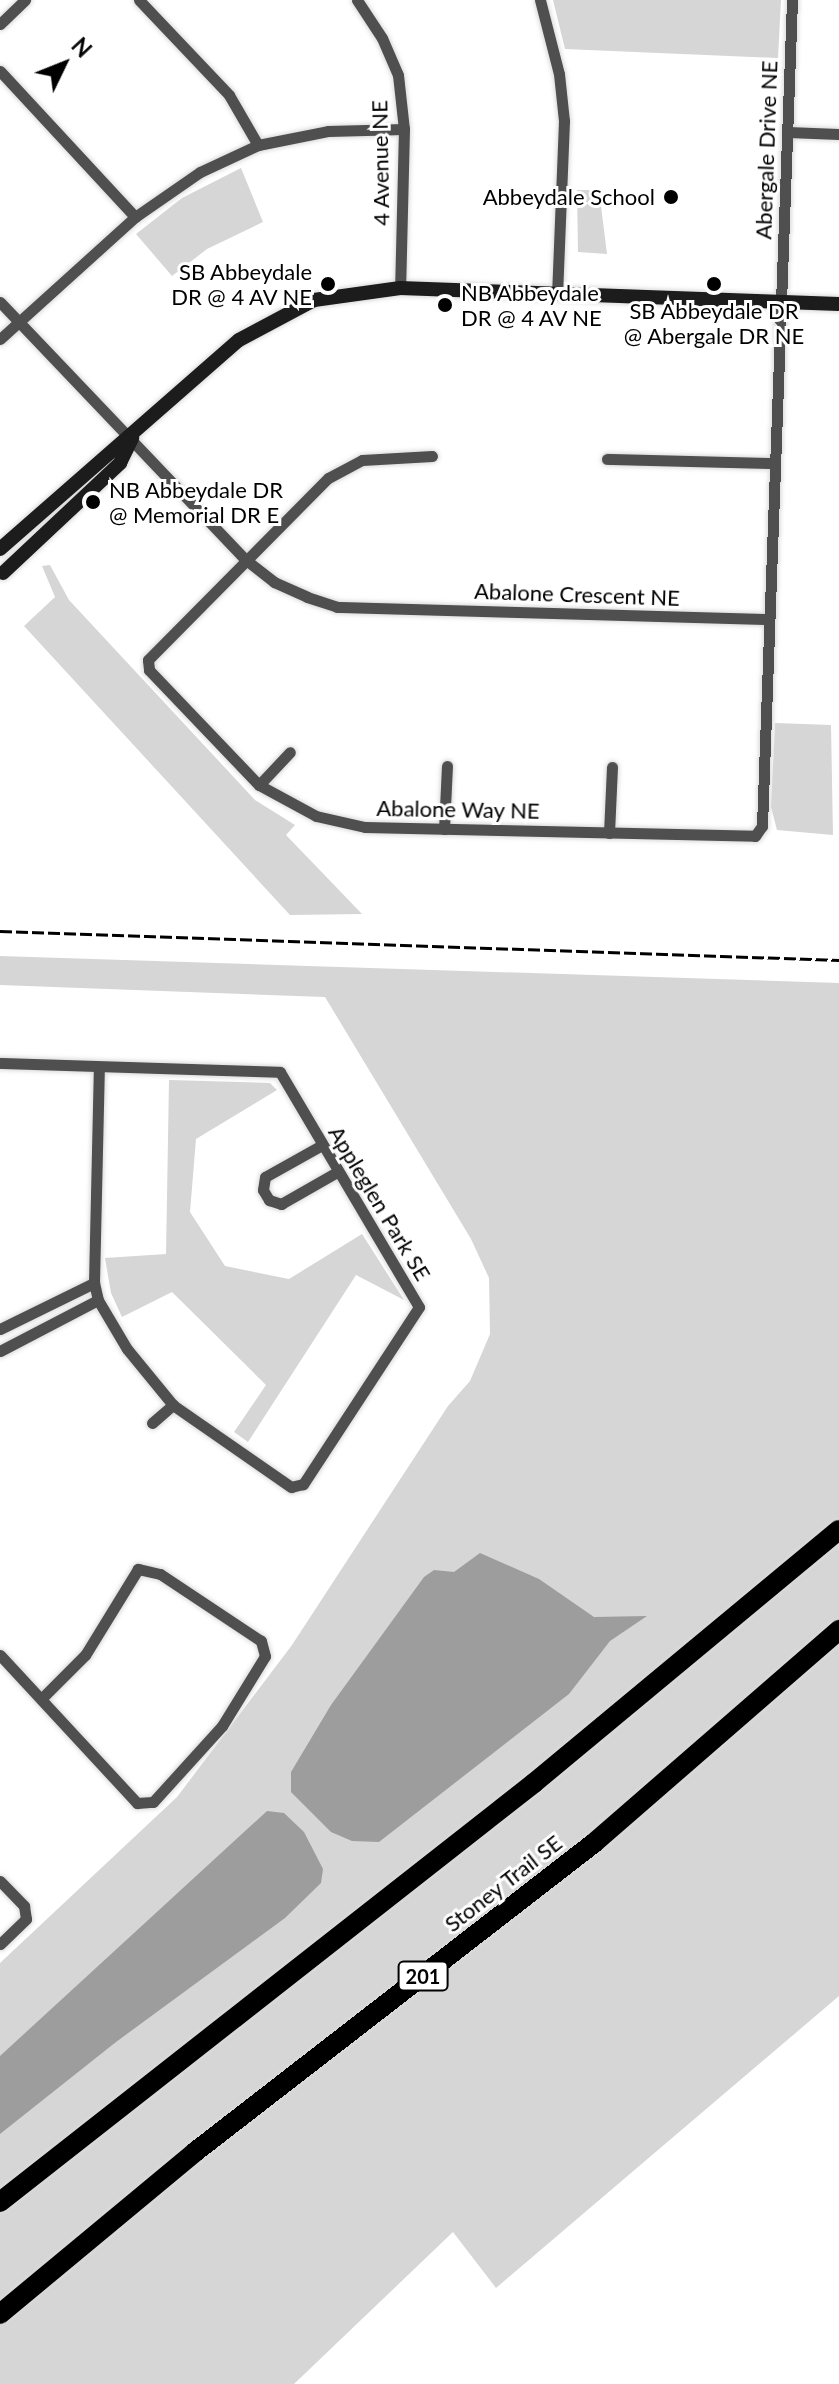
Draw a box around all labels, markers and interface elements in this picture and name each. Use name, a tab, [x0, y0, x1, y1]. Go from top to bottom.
north arrow	[24, 24, 104, 104]
text: N	[66, 32, 98, 63]
street label: Abergale Drive NE	[750, 60, 782, 240]
street label: 4 Avenue NE	[366, 100, 394, 226]
place label: Abbeydale School	[483, 184, 655, 210]
marker: Abbeydale School	[662, 188, 680, 206]
place label: SB Abbeydale DR @ 4 AV NE	[170, 258, 312, 310]
marker: SB Abbeydale DR @ 4 AV NE	[319, 275, 337, 293]
marker: SB Abbeydale DR @ Abergale DR NE	[705, 275, 723, 293]
place label: NB Abbeydale DR @ 4 AV NE	[461, 279, 603, 330]
marker: NB Abbeydale DR @ 4 AV NE	[436, 296, 454, 314]
place label: SB Abbeydale DR @ Abergale DR NE	[623, 297, 805, 348]
place label: NB Abbeydale DR @ Memorial DR E	[109, 476, 284, 528]
marker: NB Abbeydale DR @ Memorial DR E	[84, 493, 102, 511]
street label: Abalone Crescent NE	[474, 577, 680, 611]
street label: Abalone Way NE	[376, 794, 540, 824]
street label: Appleglen Park SE	[323, 1121, 437, 1285]
street label: Stoney Trail SE	[439, 1829, 567, 1937]
road number: 201	[397, 1960, 449, 1992]

